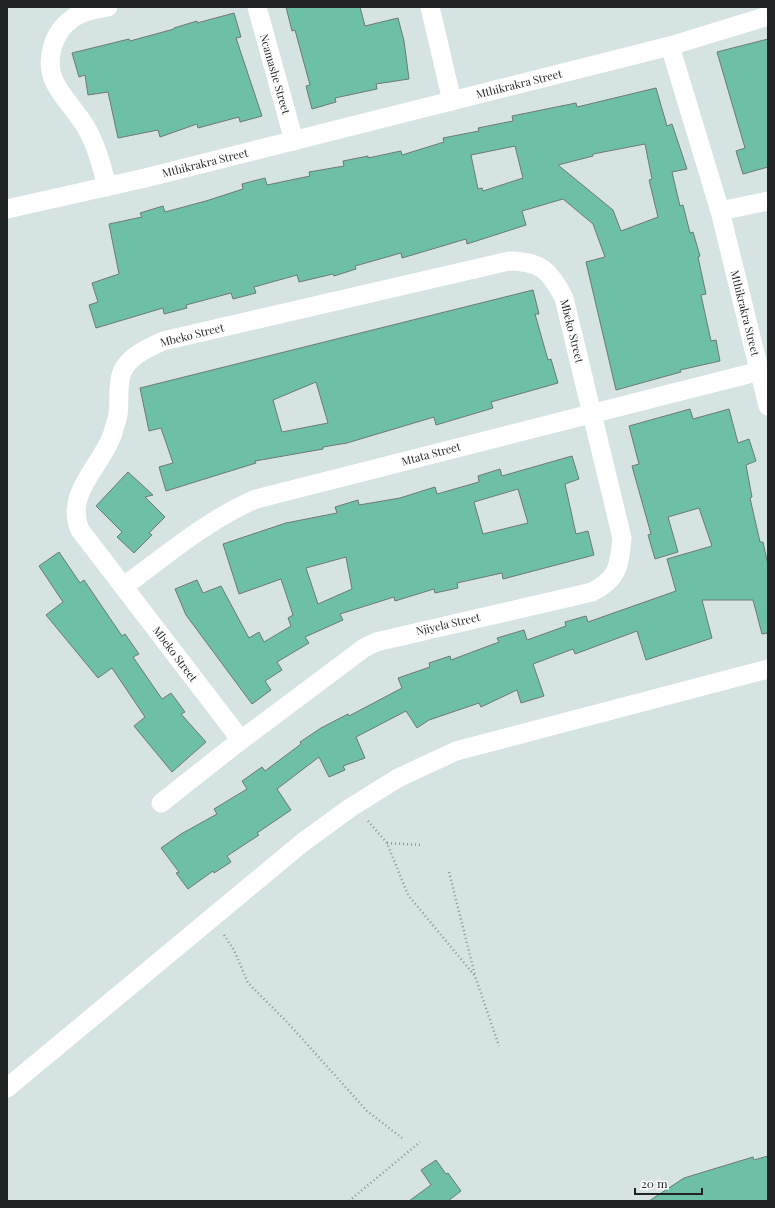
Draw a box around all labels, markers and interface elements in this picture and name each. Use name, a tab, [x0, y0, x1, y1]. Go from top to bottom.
street label: Ncamashe Street	[257, 32, 294, 116]
street label: Mthikrakra Street	[474, 66, 564, 101]
street label: Mthikrakra Street	[160, 145, 250, 180]
street label: Mthikrakra Street	[728, 268, 763, 358]
street label: Mbeko Street	[557, 297, 588, 365]
street label: Mbeko Street	[158, 319, 226, 350]
street label: Mtata Street	[400, 438, 462, 469]
street label: Njiyela Street	[414, 609, 482, 638]
street label: Mbeko Street	[150, 623, 201, 684]
scale bar	[635, 1170, 702, 1196]
text: 20 m	[641, 1175, 668, 1191]

